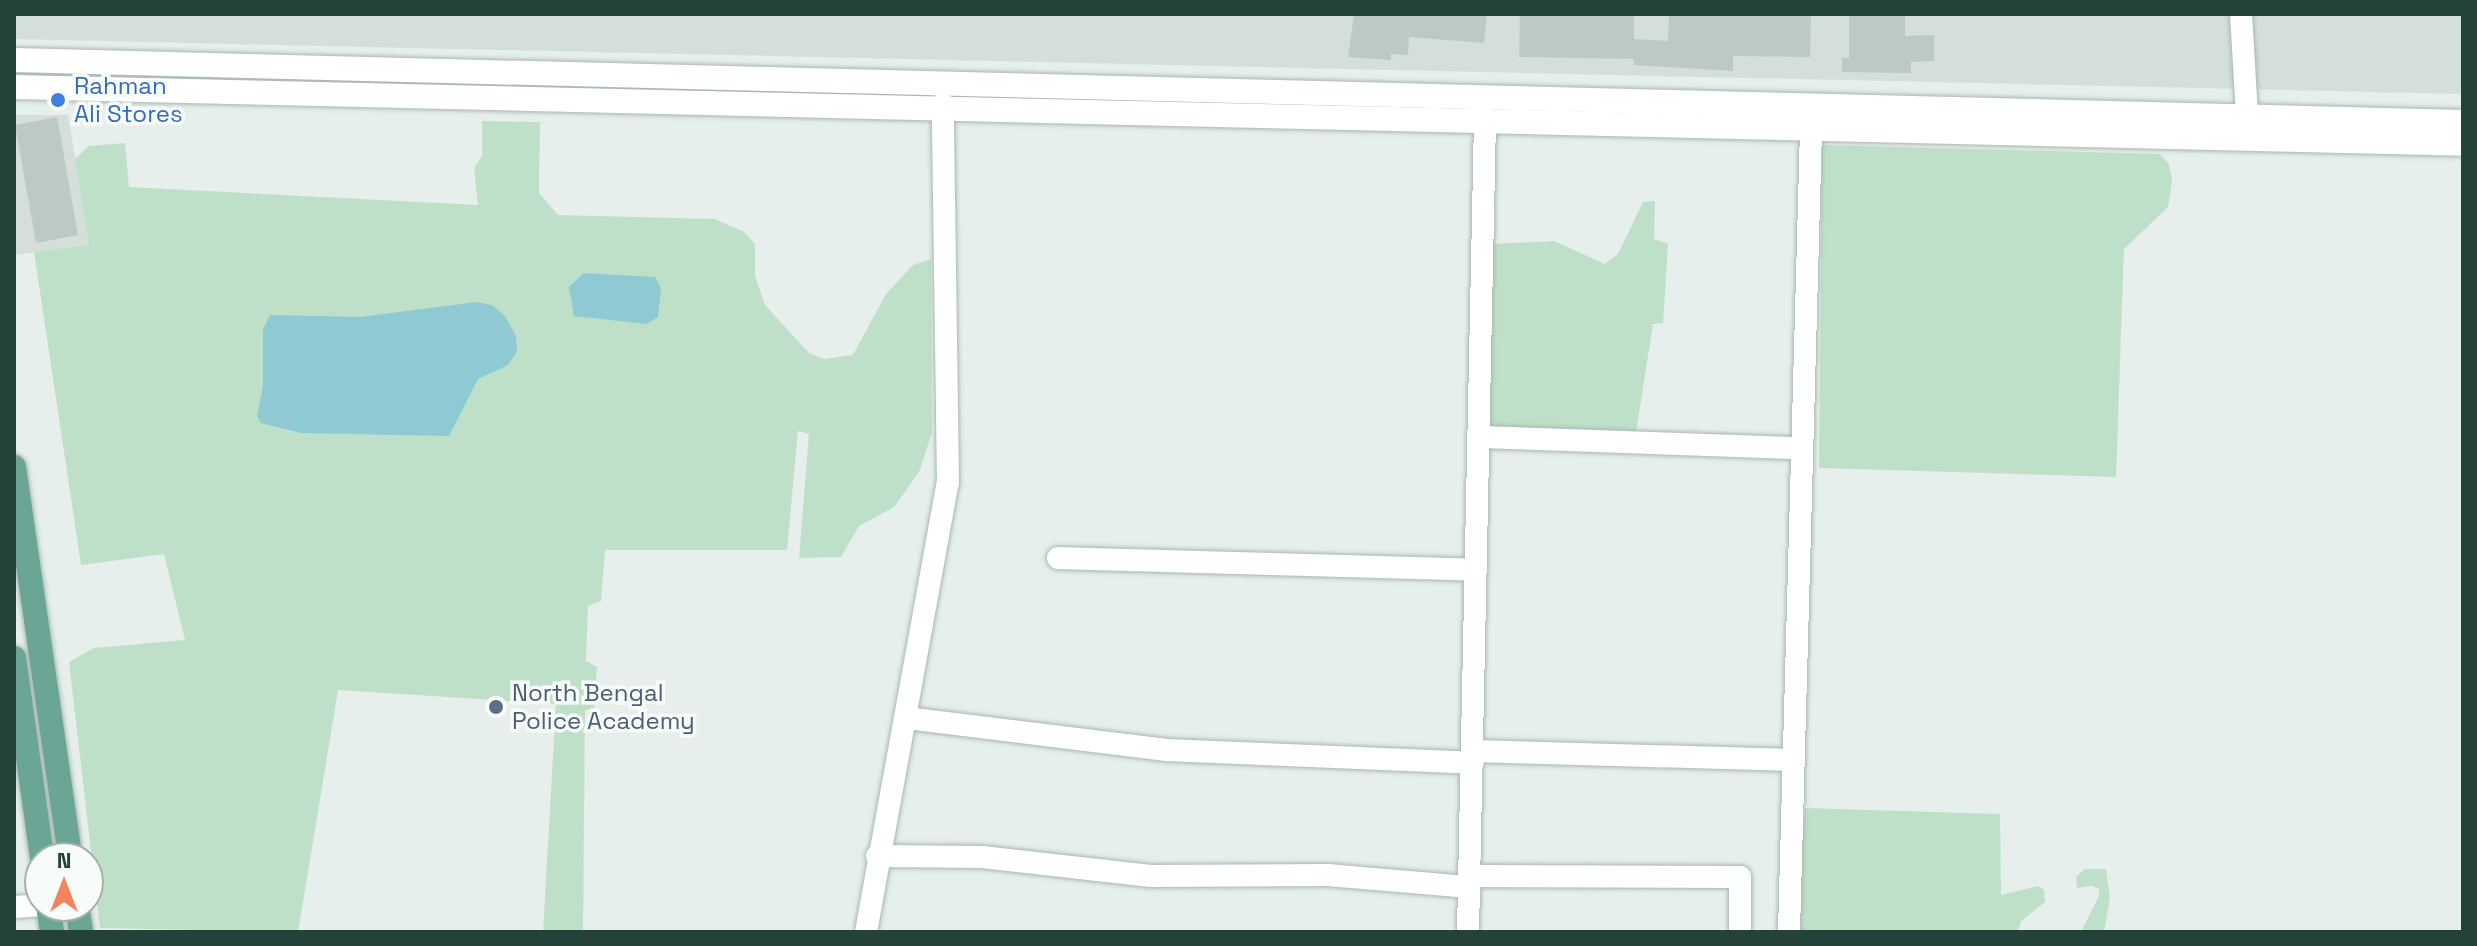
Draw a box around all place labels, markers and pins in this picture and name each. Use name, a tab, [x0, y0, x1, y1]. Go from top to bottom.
place label: Rahman Ali Stores	[74, 72, 183, 128]
marker: Rahman Ali Stores	[49, 91, 67, 109]
place label: North Bengal Police Academy	[512, 679, 695, 735]
marker: North Bengal Police Academy	[487, 698, 505, 716]

